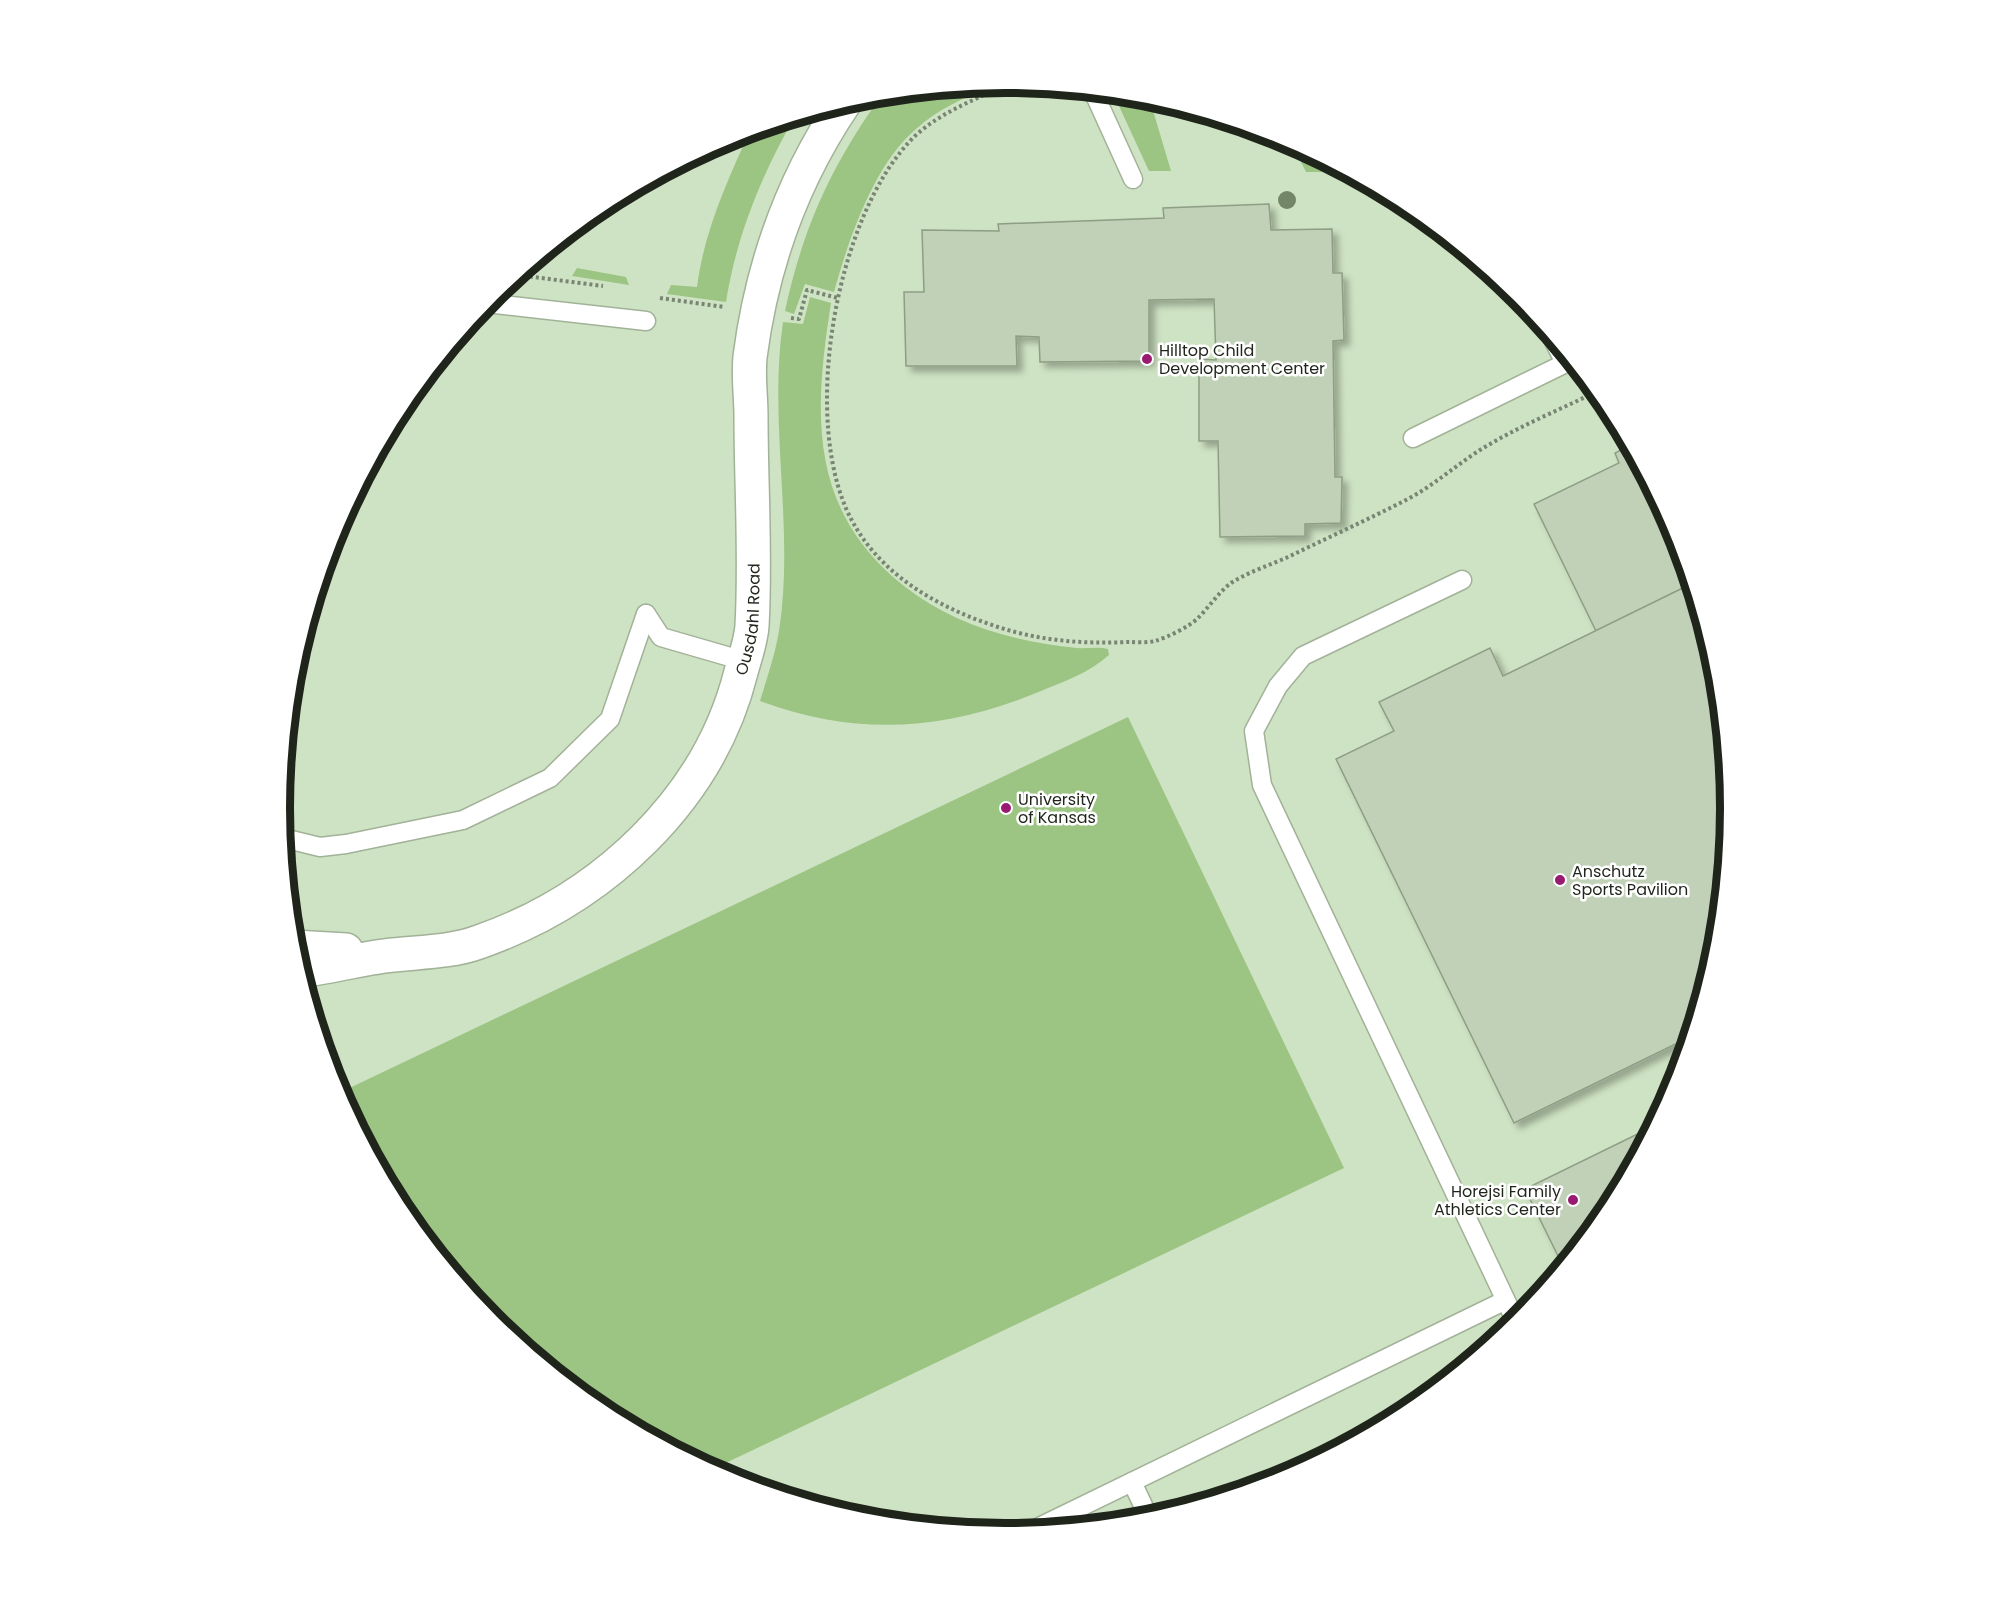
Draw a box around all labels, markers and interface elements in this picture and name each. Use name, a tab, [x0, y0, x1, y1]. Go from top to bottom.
place label: Hilltop Child Development Center	[1159, 339, 1325, 380]
marker: Hilltop Child Development Center	[1140, 352, 1154, 366]
street label: Ousdahl Road	[730, 563, 766, 678]
place label: University of Kansas	[1018, 788, 1096, 829]
marker: University of Kansas	[999, 801, 1013, 815]
place label: Anschutz Sports Pavilion	[1572, 860, 1688, 901]
marker: Anschutz Sports Pavilion	[1553, 873, 1567, 887]
place label: Horejsi Family Athletics Center	[1434, 1180, 1561, 1221]
marker: Horejsi Family Athletics Center	[1566, 1193, 1580, 1207]

